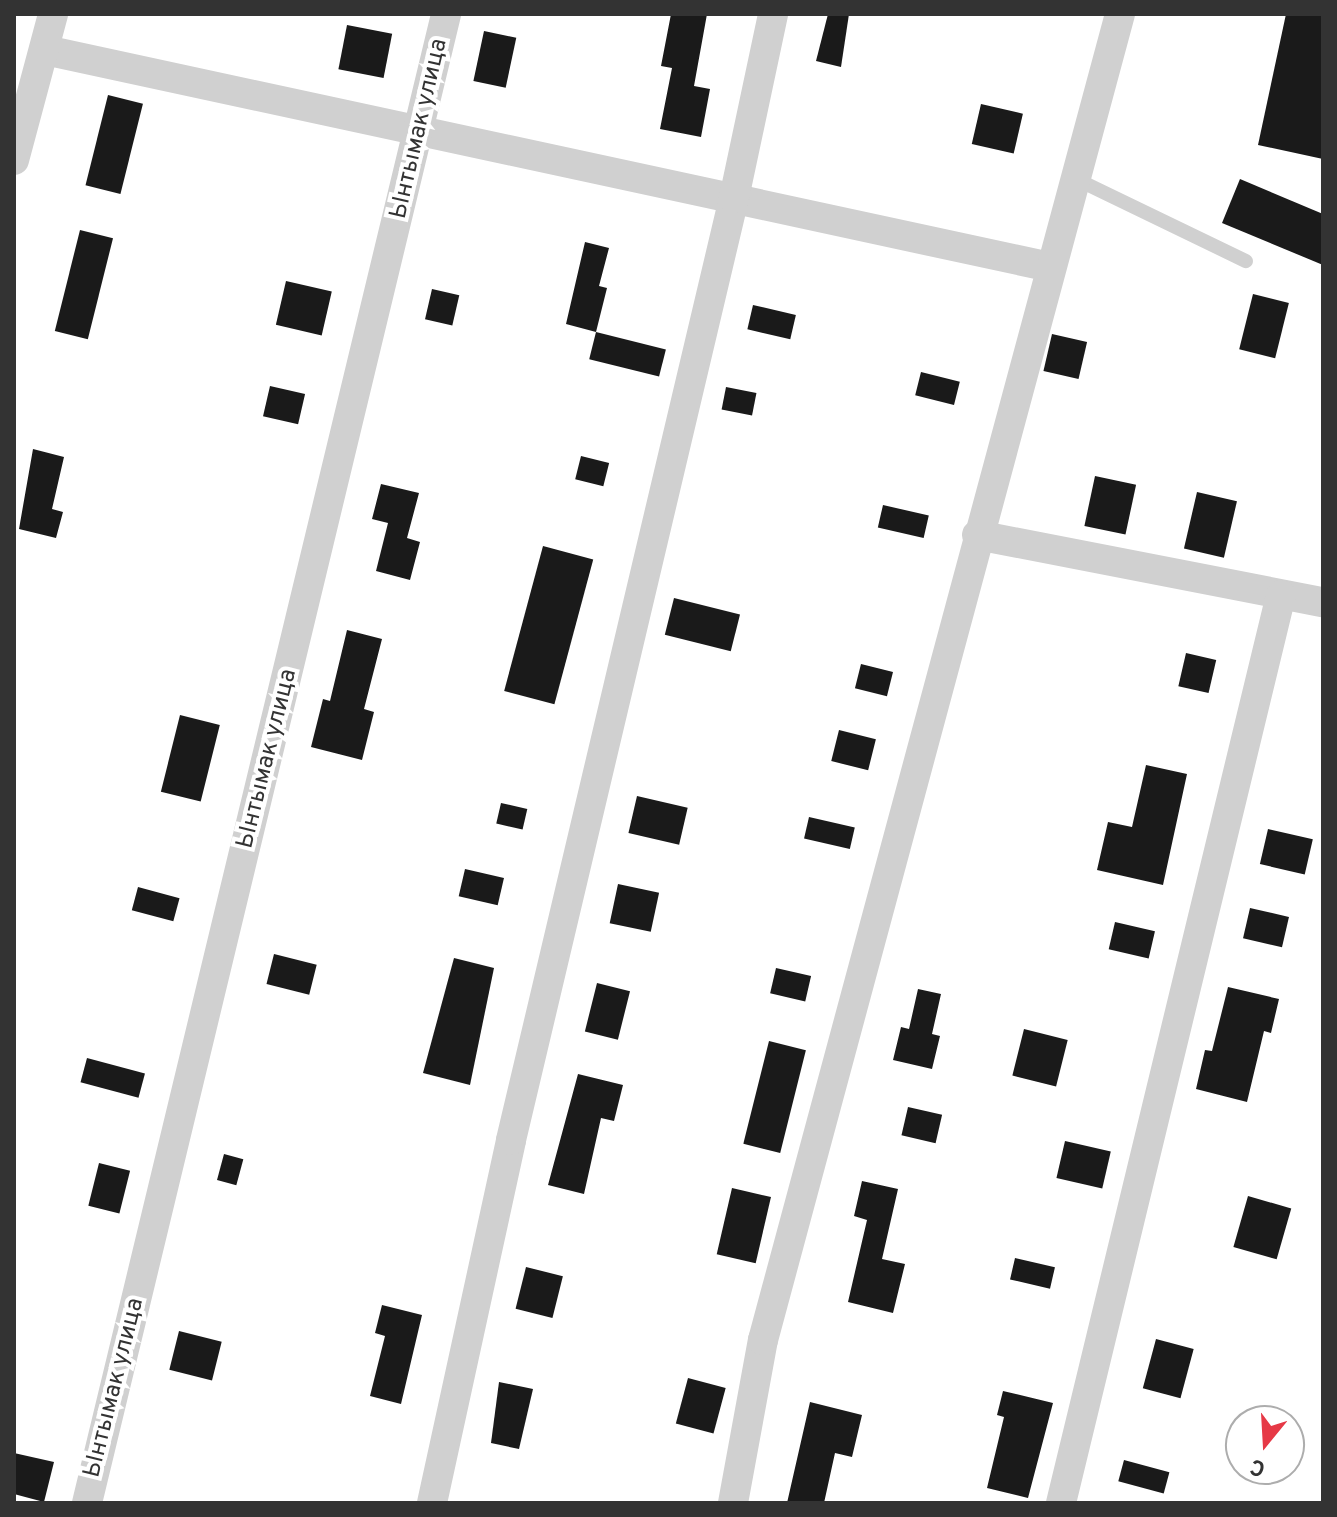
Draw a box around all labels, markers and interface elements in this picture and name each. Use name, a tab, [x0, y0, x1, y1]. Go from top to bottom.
street label: Ынтымак улица	[385, 36, 455, 222]
street label: Ынтымак улица	[232, 666, 304, 852]
street label: Ынтымак улица	[79, 1295, 151, 1481]
north arrow	[1225, 1405, 1305, 1485]
text: С	[1247, 1451, 1269, 1481]

